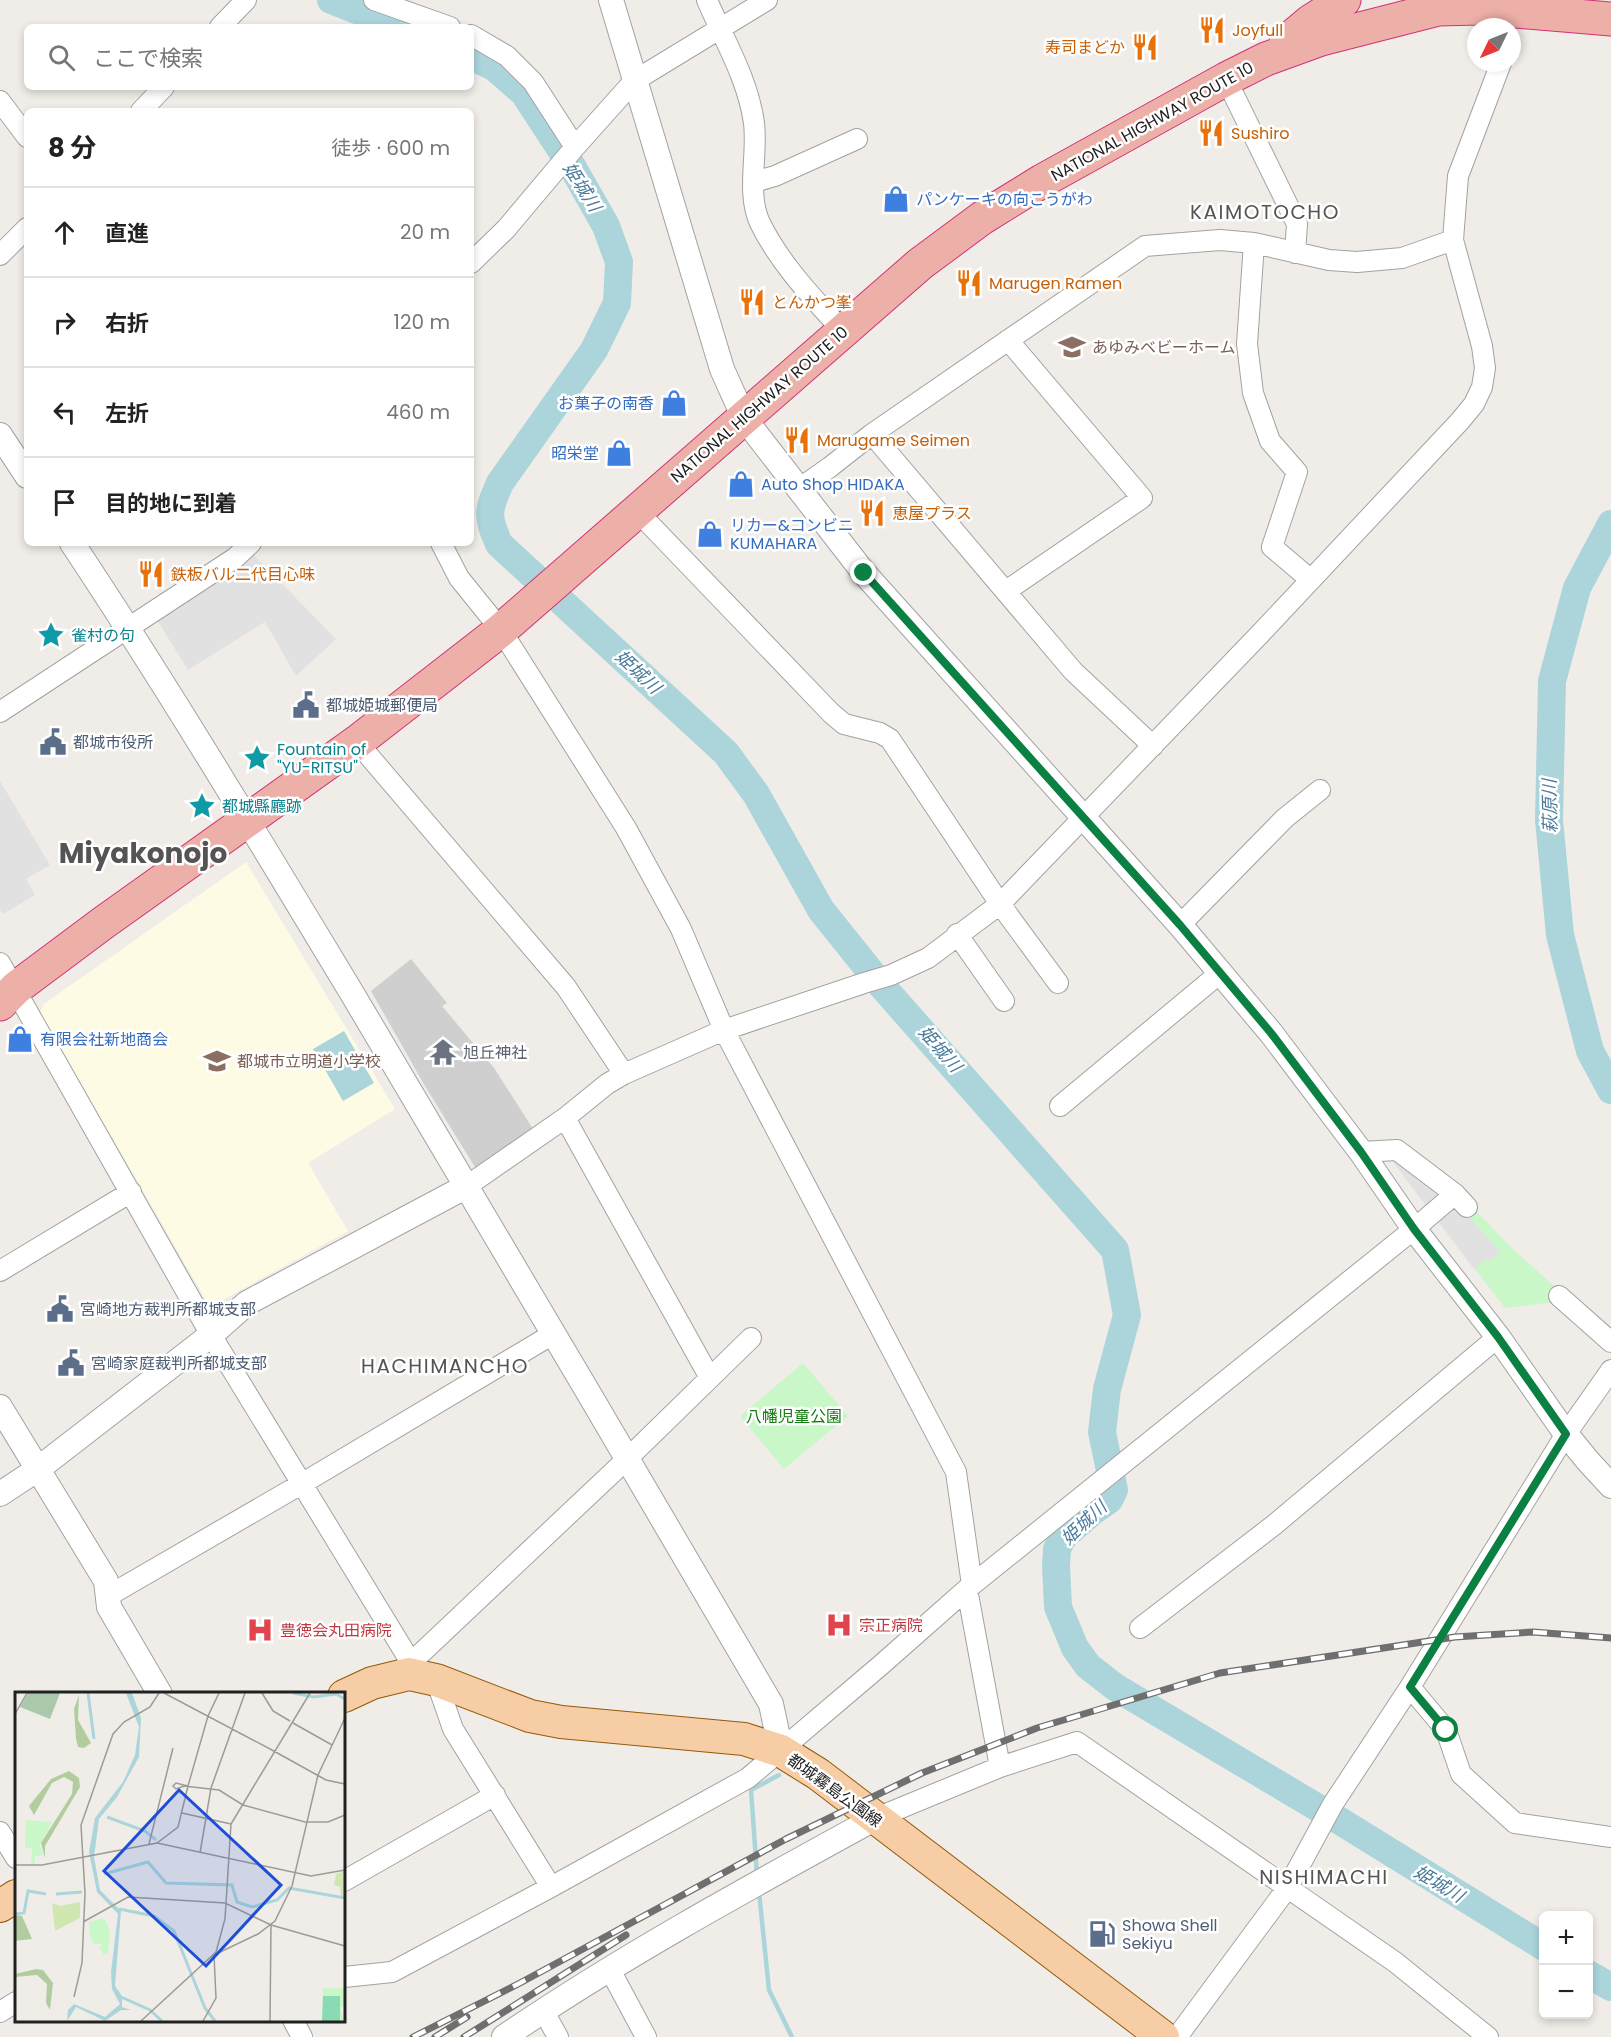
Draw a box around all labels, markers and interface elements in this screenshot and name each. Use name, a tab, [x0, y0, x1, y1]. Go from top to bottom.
restaurant icon: Joyfull	[1197, 15, 1227, 45]
north arrow	[1467, 18, 1521, 72]
place label: Joyfull	[1232, 19, 1283, 42]
search box	[24, 24, 474, 90]
restaurant icon: 寿司まどか	[1130, 32, 1160, 62]
place label: 寿司まどか	[1045, 36, 1125, 59]
icon: search	[45, 41, 78, 74]
text: ここで検索	[93, 43, 203, 74]
street label: NATIONAL HIGHWAY ROUTE 10	[1047, 56, 1258, 187]
restaurant icon: Sushiro	[1196, 118, 1226, 148]
place label: Sushiro	[1231, 122, 1289, 145]
text: 8 分	[48, 130, 96, 166]
text: 徒歩 · 600 m	[331, 134, 450, 162]
water label: 姫城川	[558, 157, 608, 218]
shop icon: パンケーキの向こうがわ	[881, 184, 911, 214]
place label: パンケーキの向こうがわ	[916, 188, 1093, 211]
district label: KAIMOTOCHO	[1190, 198, 1340, 226]
icon: ahead	[48, 216, 81, 249]
text: 直進	[105, 218, 149, 249]
text: 20 m	[400, 218, 450, 246]
restaurant icon: Marugen Ramen	[954, 268, 984, 298]
place label: Marugen Ramen	[989, 272, 1122, 295]
restaurant icon: とんかつ峯	[737, 287, 767, 317]
place label: とんかつ峯	[772, 291, 852, 314]
icon: right	[48, 306, 81, 339]
text: 右折	[105, 308, 149, 339]
text: 120 m	[394, 308, 450, 336]
street label: NATIONAL HIGHWAY ROUTE 10	[666, 321, 853, 488]
school or university icon: あゆみベビーホーム	[1057, 332, 1087, 362]
place label: あゆみベビーホーム	[1092, 336, 1236, 359]
shop icon: お菓子の南香	[659, 388, 689, 418]
place label: お菓子の南香	[558, 392, 654, 415]
icon: left	[48, 396, 81, 429]
text: 左折	[105, 398, 149, 429]
text: 460 m	[386, 398, 450, 426]
restaurant icon: Marugame Seimen	[782, 425, 812, 455]
place label: Marugame Seimen	[817, 429, 970, 452]
shop icon: 昭栄堂	[604, 438, 634, 468]
place label: 昭栄堂	[551, 442, 599, 465]
shop icon: Auto Shop HIDAKA	[726, 469, 756, 499]
place label: Auto Shop HIDAKA	[761, 473, 905, 496]
icon: arrive	[48, 486, 81, 519]
text: 目的地に到着	[105, 488, 237, 519]
restaurant icon: 恵屋プラス	[857, 498, 887, 528]
place label: 恵屋プラス	[892, 502, 972, 525]
place label: リカー&コンビニ KUMAHARA	[730, 514, 854, 555]
shop icon: リカー&コンビニ KUMAHARA	[695, 519, 725, 549]
restaurant icon: 鉄板バル二代目心味	[136, 559, 166, 589]
route end	[850, 559, 876, 585]
place label: 鉄板バル二代目心味	[171, 563, 315, 586]
place icon: 雀村の句	[36, 620, 66, 650]
place label: 雀村の句	[71, 624, 135, 647]
water label: 姫城川	[610, 644, 668, 701]
public building icon: 都城姫城郵便局	[291, 690, 321, 720]
place label: 都城姫城郵便局	[326, 694, 438, 717]
public building icon: 都城市役所	[38, 727, 68, 757]
place label: 都城市役所	[73, 731, 153, 754]
place label: Fountain of "YU-RITSU"	[277, 738, 366, 779]
place icon: Fountain of "YU-RITSU"	[242, 743, 272, 773]
water label: 萩原川	[1536, 777, 1562, 833]
place icon: 都城縣廳跡	[187, 791, 217, 821]
place label: 都城縣廳跡	[222, 795, 302, 818]
district label: Miyakonojo	[59, 834, 227, 873]
water label: 姫城川	[913, 1020, 969, 1079]
shop icon: 有限会社新地商会	[5, 1024, 35, 1054]
place label: 有限会社新地商会	[40, 1028, 168, 1051]
temple icon: 旭丘神社	[428, 1037, 458, 1067]
place label: 旭丘神社	[463, 1041, 527, 1064]
school or university icon: 都城市立明道小学校	[202, 1046, 232, 1076]
place label: 都城市立明道小学校	[237, 1050, 381, 1073]
public building icon: 宮崎地方裁判所都城支部	[45, 1294, 75, 1324]
place label: 宮崎地方裁判所都城支部	[80, 1298, 256, 1321]
public building icon: 宮崎家庭裁判所都城支部	[56, 1348, 86, 1378]
place label: 宮崎家庭裁判所都城支部	[91, 1352, 267, 1375]
district label: HACHIMANCHO	[361, 1352, 529, 1380]
park label: 八幡児童公園	[746, 1405, 842, 1428]
water label: 姫城川	[1055, 1494, 1113, 1550]
hospital icon: 宗正病院	[824, 1610, 854, 1640]
place label: 宗正病院	[859, 1614, 923, 1637]
hospital icon: 豊徳会丸田病院	[245, 1615, 275, 1645]
place label: 豊徳会丸田病院	[280, 1619, 392, 1642]
inset map	[15, 1692, 345, 2022]
route start	[1432, 1716, 1458, 1742]
street label: 都城霧島公園線	[783, 1748, 887, 1833]
water label: 姫城川	[1410, 1859, 1471, 1909]
district label: NISHIMACHI	[1259, 1863, 1389, 1891]
map controls	[1539, 1911, 1593, 2019]
button: +	[1539, 1911, 1593, 1965]
place label: Showa Shell Sekiyu	[1122, 1914, 1218, 1955]
fuel station icon: Showa Shell Sekiyu	[1087, 1919, 1117, 1949]
button: −	[1539, 1965, 1593, 2019]

